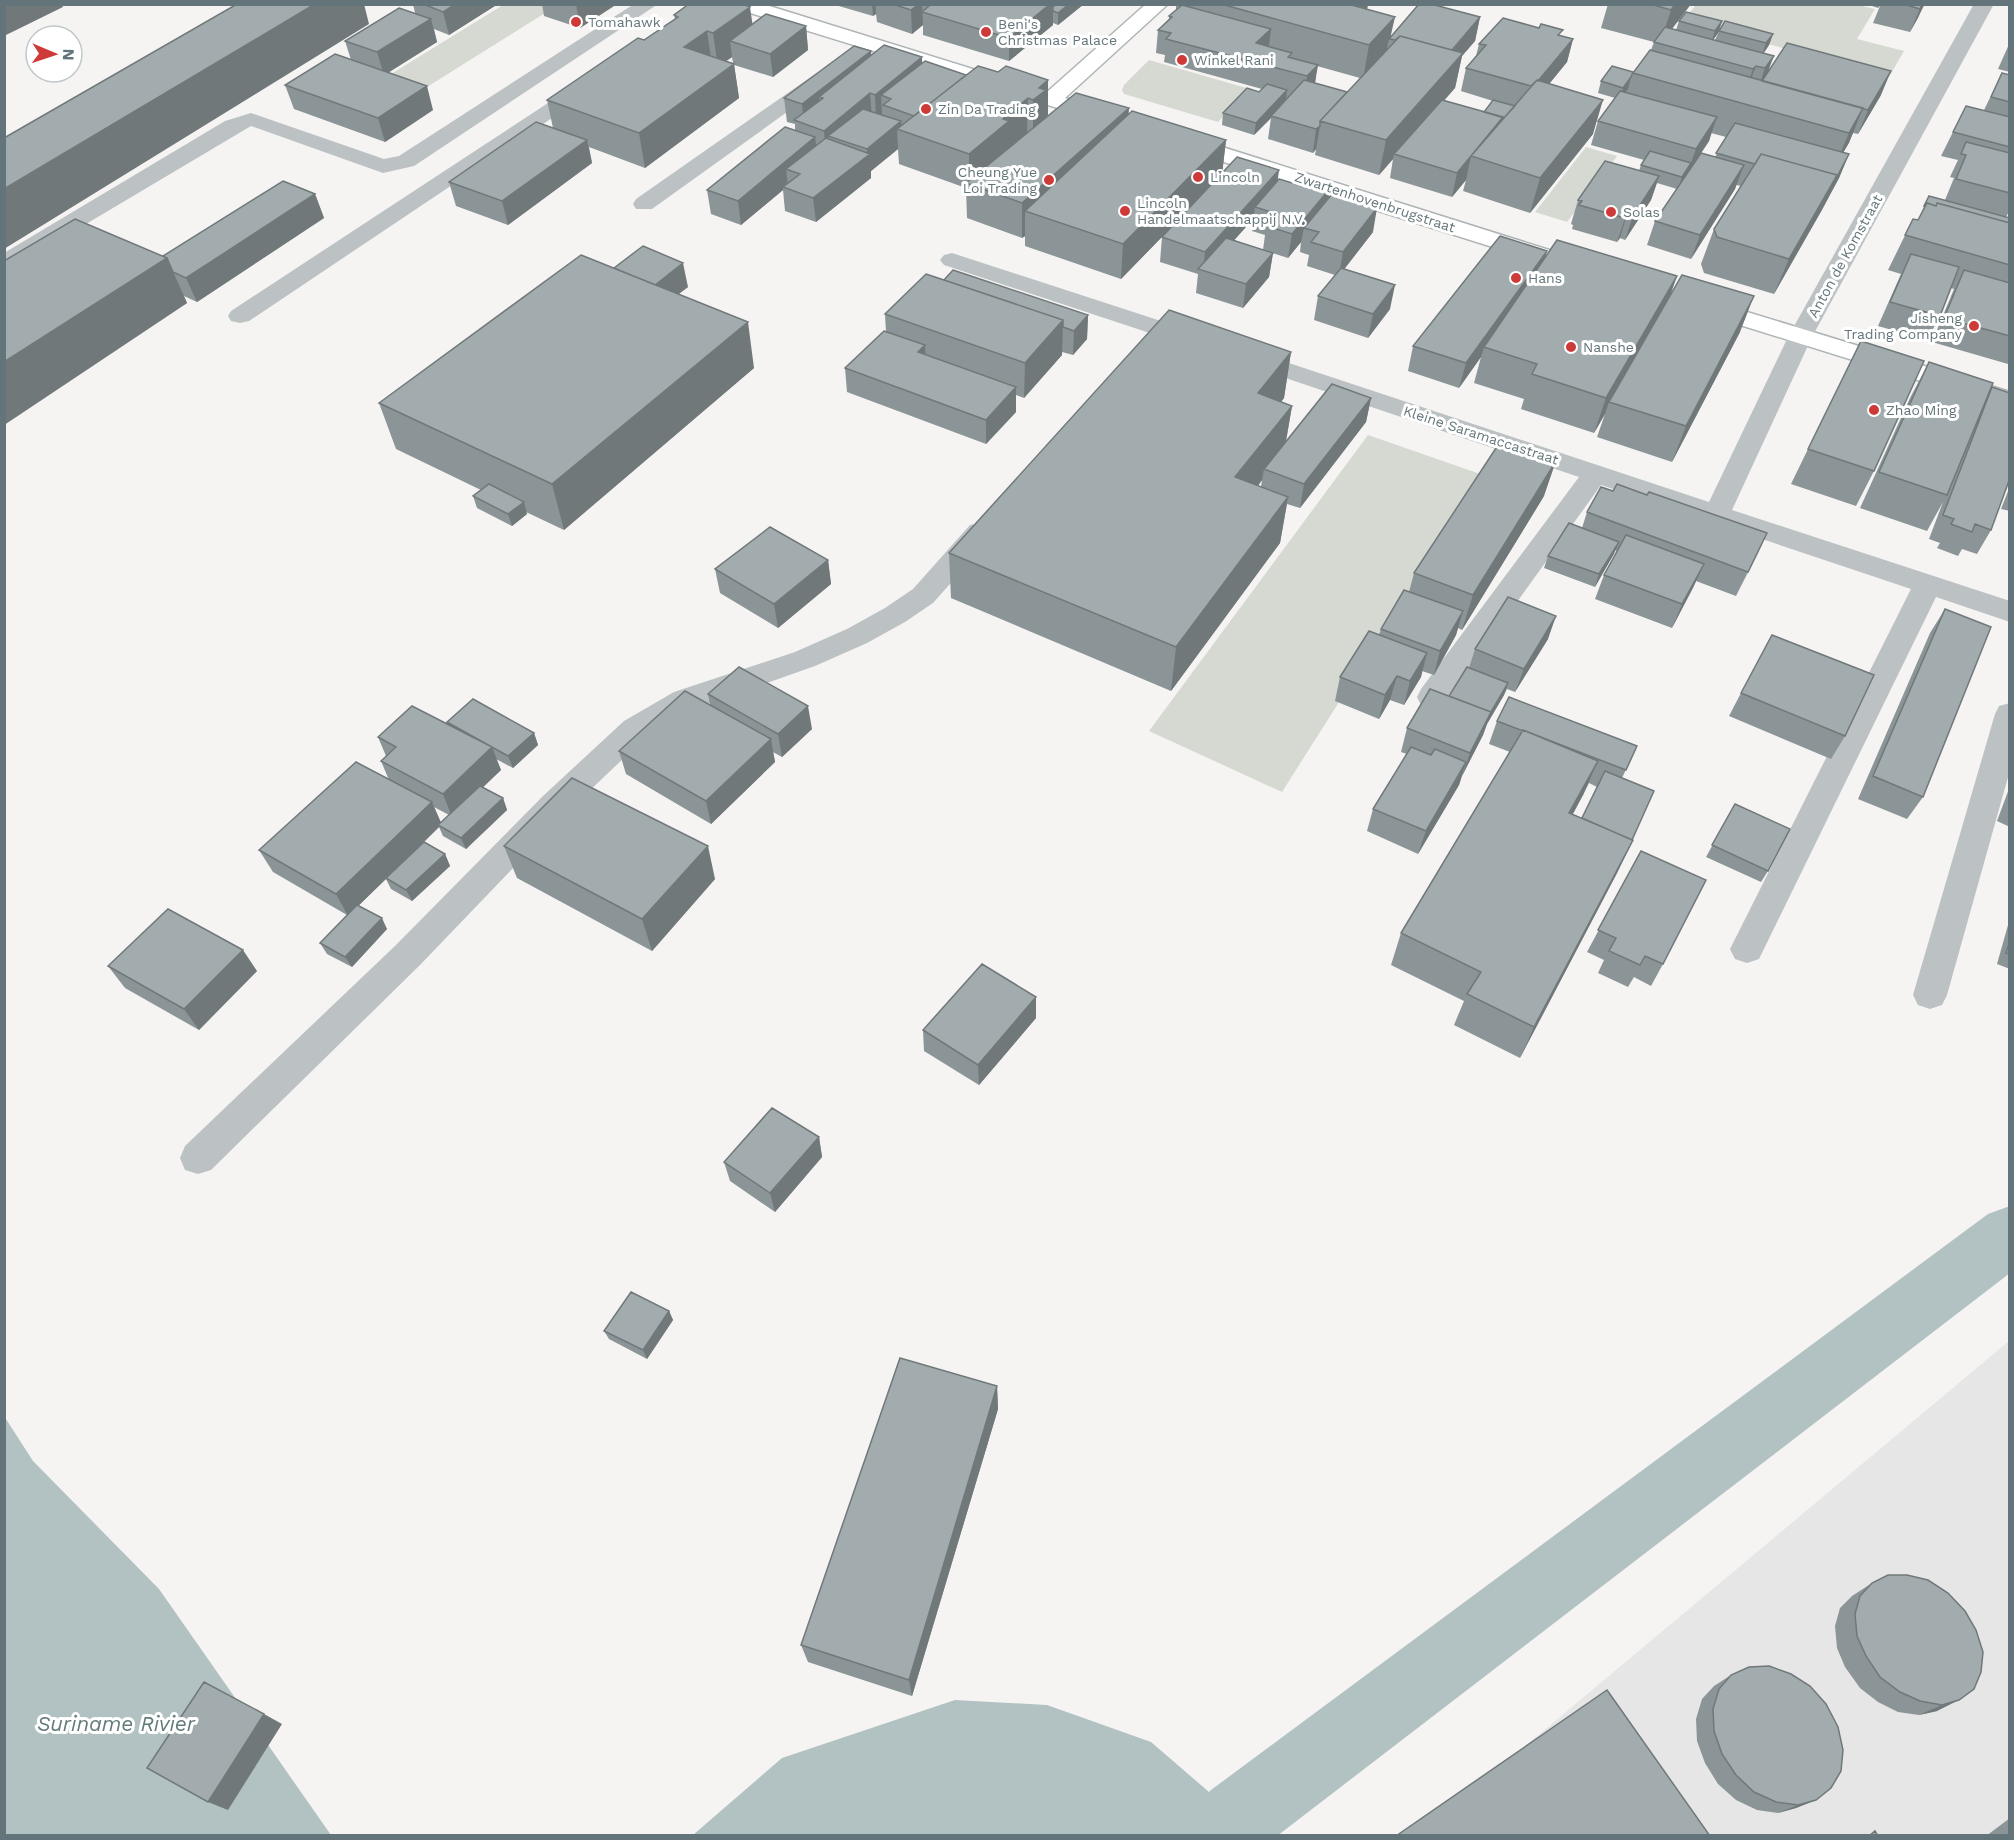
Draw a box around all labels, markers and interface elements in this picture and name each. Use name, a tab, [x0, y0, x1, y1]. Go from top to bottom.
place label: Tomahawk	[588, 14, 661, 30]
marker: Tomahawk	[569, 15, 583, 29]
place label: Beni's Christmas Palace	[998, 16, 1117, 48]
north arrow	[24, 24, 84, 84]
marker: Beni's Christmas Palace	[979, 25, 993, 39]
text: N	[59, 48, 78, 61]
place label: Winkel Rani	[1194, 52, 1274, 68]
marker: Winkel Rani	[1175, 53, 1189, 67]
place label: Zin Da Trading	[938, 101, 1036, 117]
marker: Zin Da Trading	[919, 102, 933, 116]
place label: Cheung Yue Loi Trading	[958, 164, 1038, 196]
street label: Zwartenhovenbrugstraat	[1293, 168, 1457, 236]
place label: Lincoln	[1210, 169, 1260, 185]
marker: Lincoln	[1191, 170, 1205, 184]
marker: Cheung Yue Loi Trading	[1042, 173, 1056, 187]
street label: Anton de Komstraat	[1805, 192, 1885, 320]
place label: Lincoln Handelmaatschappij N.V.	[1137, 195, 1305, 227]
marker: Lincoln Handelmaatschappij N.V.	[1118, 204, 1132, 218]
place label: Solas	[1623, 204, 1660, 220]
marker: Solas	[1604, 205, 1618, 219]
place label: Hans	[1528, 270, 1562, 286]
marker: Hans	[1509, 271, 1523, 285]
place label: Jisheng Trading Company	[1844, 310, 1963, 342]
marker: Jisheng Trading Company	[1967, 319, 1981, 333]
place label: Nanshe	[1583, 339, 1634, 355]
marker: Nanshe	[1564, 340, 1578, 354]
street label: Kleine Saramaccastraat	[1401, 402, 1561, 468]
place label: Zhao Ming	[1886, 402, 1957, 418]
marker: Zhao Ming	[1867, 403, 1881, 417]
water label: Suriname Rivier	[37, 1711, 196, 1736]

